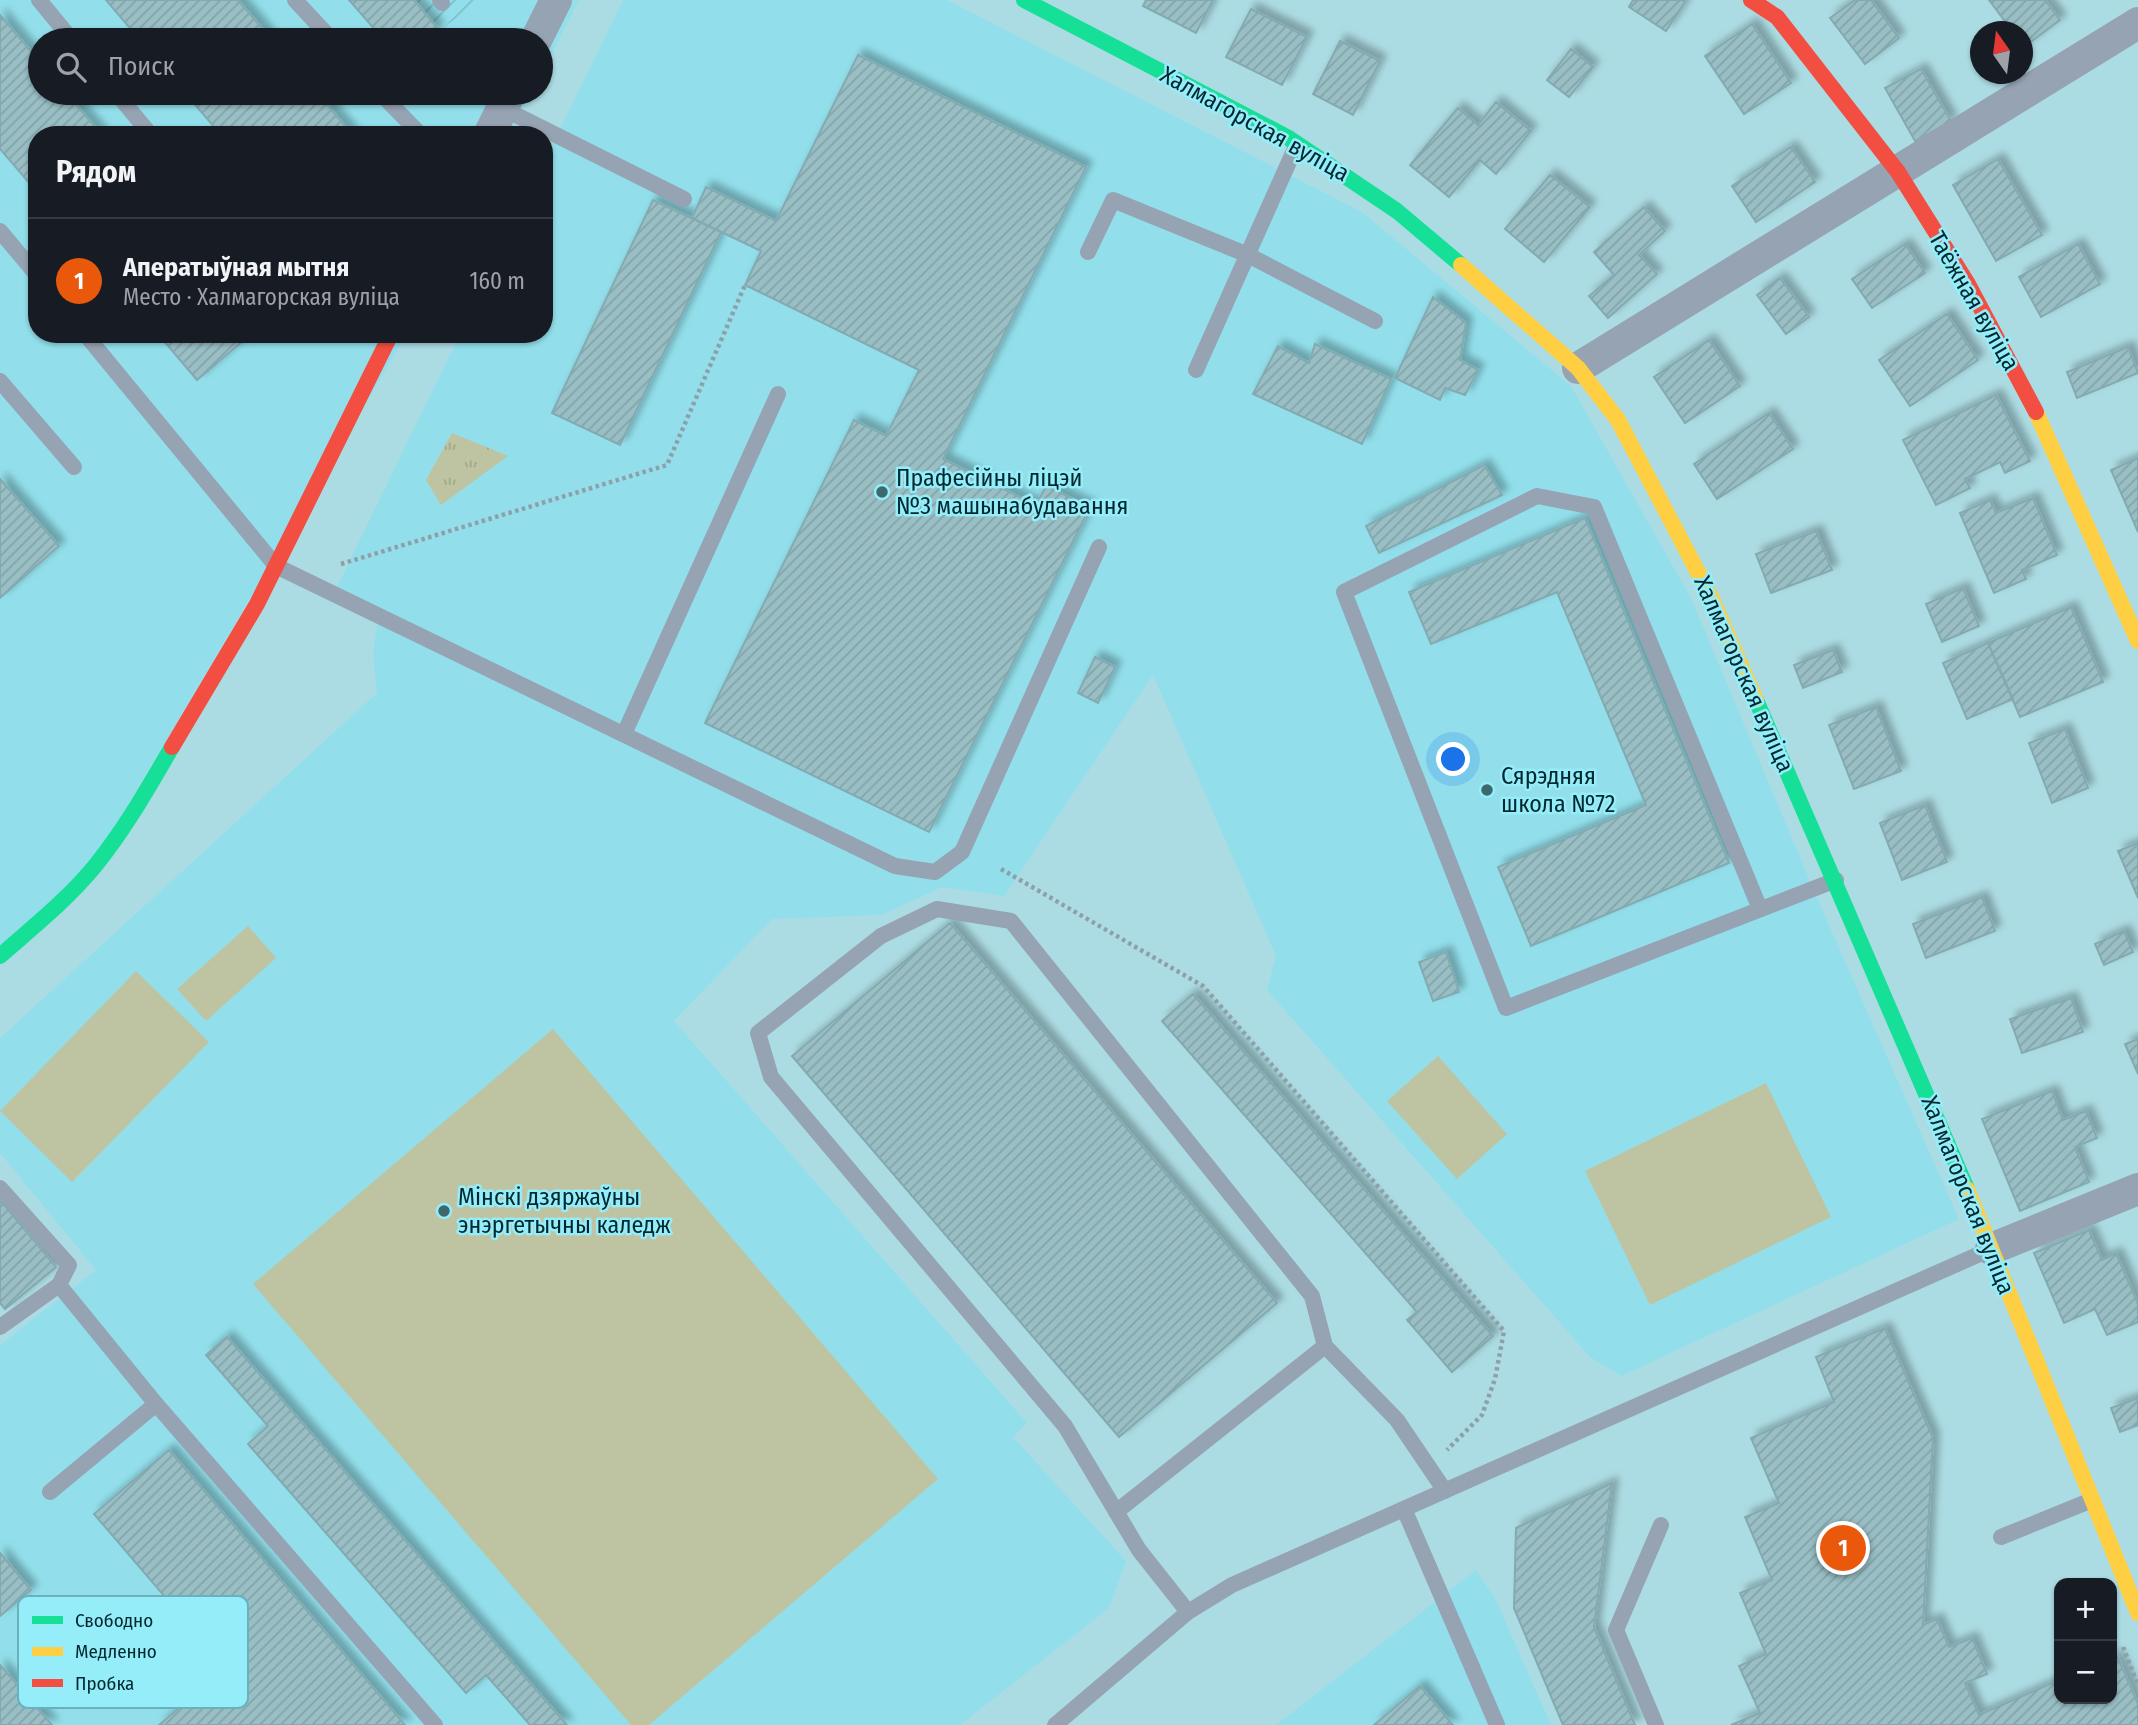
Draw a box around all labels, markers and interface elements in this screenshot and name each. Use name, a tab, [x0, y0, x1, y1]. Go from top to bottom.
north arrow	[1970, 21, 2033, 84]
search box	[28, 28, 553, 105]
icon: search	[52, 48, 90, 86]
text: Поиск	[108, 51, 175, 82]
street label: Халмагорская вуліца	[1156, 60, 1354, 188]
text: Рядом	[56, 154, 136, 190]
street label: Таёжная вуліца	[1923, 227, 2025, 375]
text: Аператыўная мытня	[123, 252, 350, 283]
text: 1	[74, 267, 84, 295]
text: 160 m	[470, 267, 525, 295]
text: Место · Халмагорская вуліца	[123, 283, 400, 311]
place label: Прафесійны ліцэй №3 машынабудавання	[896, 464, 1128, 520]
marker: Прафесійны ліцэй №3 машынабудавання	[874, 484, 890, 500]
street label: Халмагорская вуліца	[1688, 572, 1800, 776]
your location	[1436, 742, 1470, 776]
place label: Сярэдняя школа №72	[1501, 762, 1615, 818]
marker: Сярэдняя школа №72	[1479, 782, 1495, 798]
street label: Халмагорская вуліца	[1915, 1092, 2021, 1298]
place label: Мінскі дзяржаўны энэргетычны каледж	[458, 1183, 671, 1239]
marker: Мінскі дзяржаўны энэргетычны каледж	[436, 1203, 452, 1219]
pin: 1	[1820, 1522, 1866, 1574]
map controls	[2054, 1578, 2117, 1704]
button: +	[2054, 1578, 2117, 1641]
legend	[18, 1596, 248, 1708]
text: Свободно	[75, 1609, 153, 1632]
text: Медленно	[75, 1640, 157, 1663]
button: −	[2054, 1641, 2117, 1704]
text: Пробка	[75, 1672, 134, 1695]

